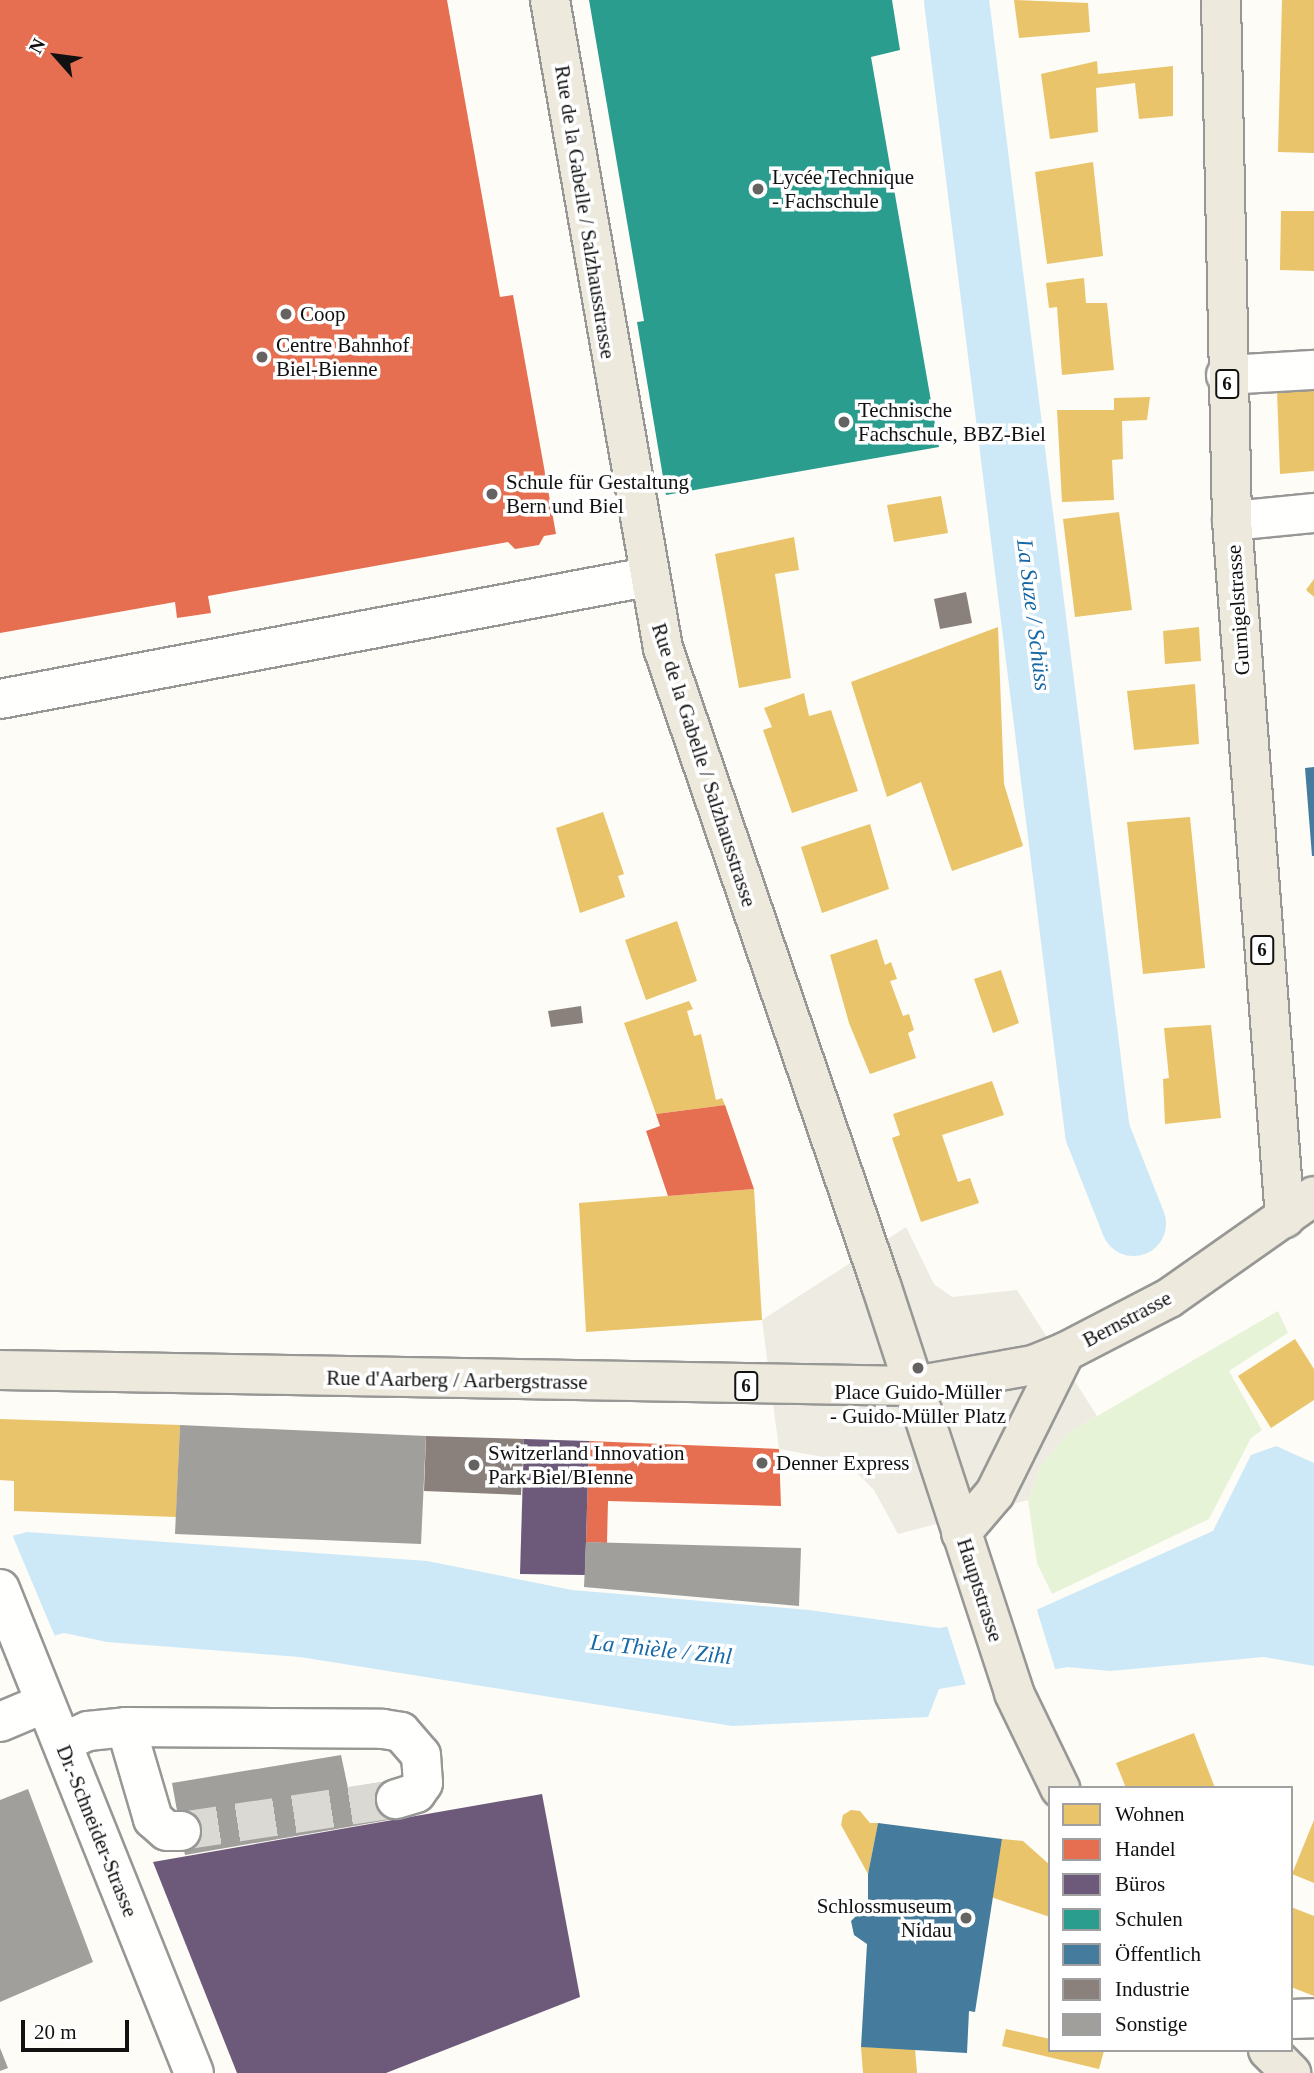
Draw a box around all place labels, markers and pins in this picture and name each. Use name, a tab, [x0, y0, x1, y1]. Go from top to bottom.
place label: Lycée Technique - Fachschule	[772, 164, 915, 214]
marker: Lycée Technique - Fachschule	[750, 181, 766, 197]
place label: Coop	[300, 301, 346, 327]
marker: Coop	[278, 306, 294, 322]
place label: Centre Bahnhof Biel-Bienne	[276, 332, 410, 382]
marker: Centre Bahnhof Biel-Bienne	[254, 349, 270, 365]
place label: Technische Fachschule, BBZ-Biel	[858, 397, 1046, 447]
marker: Technische Fachschule, BBZ-Biel	[836, 414, 852, 430]
place label: Schule für Gestaltung Bern und Biel	[506, 469, 689, 519]
marker: Schule für Gestaltung Bern und Biel	[484, 486, 500, 502]
marker: Place Guido-Müller - Guido-Müller Platz	[910, 1360, 926, 1376]
place label: Place Guido-Müller - Guido-Müller Platz	[830, 1379, 1006, 1429]
place label: Switzerland Innovation Park Biel/BIenne	[488, 1440, 685, 1490]
place label: Denner Express	[776, 1450, 910, 1476]
marker: Denner Express	[754, 1455, 770, 1471]
marker: Switzerland Innovation Park Biel/BIenne	[466, 1457, 482, 1473]
place label: Schlossmuseum Nidau	[817, 1893, 952, 1943]
marker: Schlossmuseum Nidau	[958, 1910, 974, 1926]

